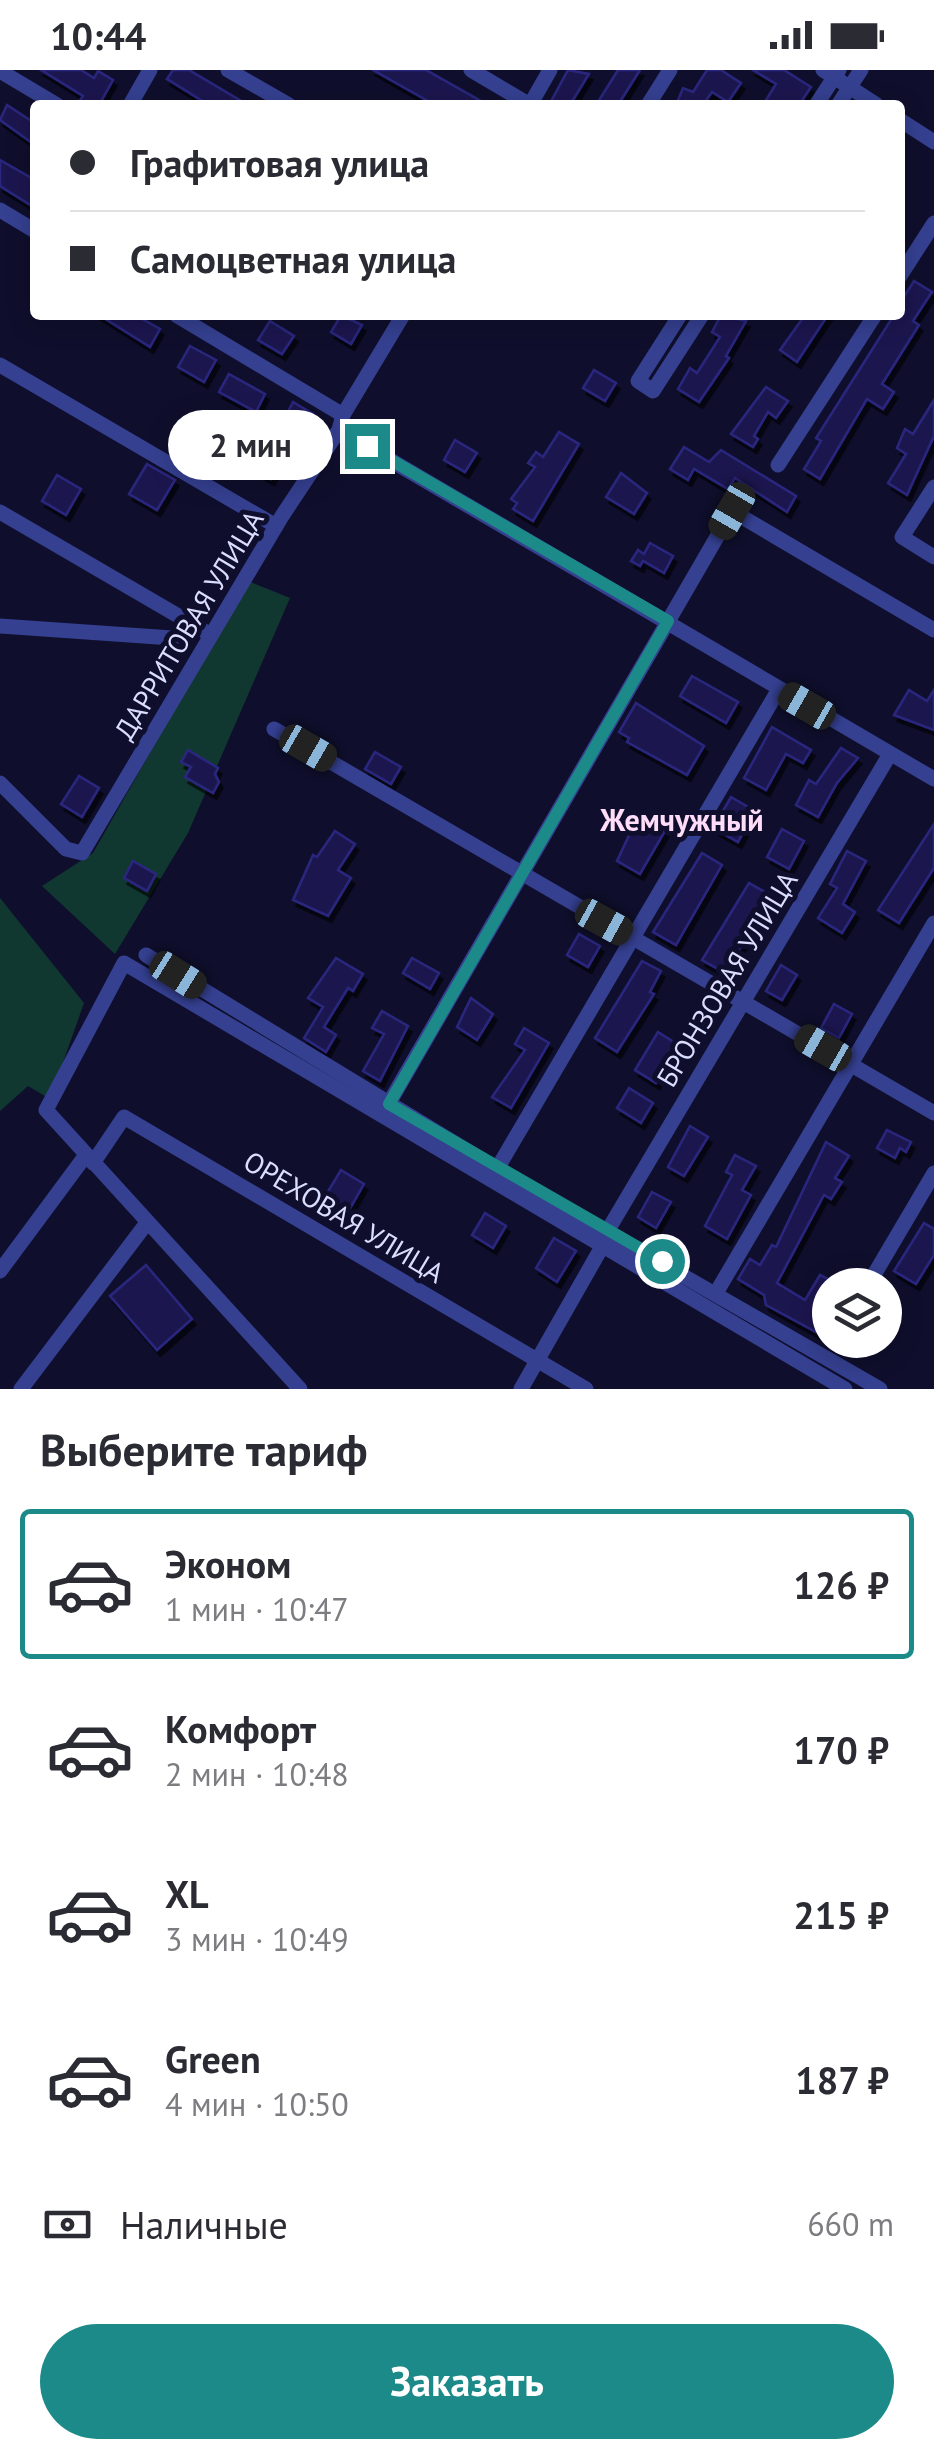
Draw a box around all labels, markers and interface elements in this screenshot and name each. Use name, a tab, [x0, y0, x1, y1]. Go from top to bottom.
text: 10:44	[50, 11, 146, 60]
text: Графитовая улица	[130, 138, 429, 187]
text: Самоцветная улица	[130, 234, 456, 283]
callout: 2 мин	[167, 411, 332, 481]
text: 2 мин	[209, 424, 292, 466]
route end	[345, 424, 390, 469]
car	[704, 478, 760, 544]
street label: ДАРРИТОВАЯ УЛИЦА	[106, 503, 272, 746]
car	[774, 678, 840, 734]
car	[275, 720, 341, 776]
district label: Жемчужный	[599, 800, 764, 839]
street label: БРОНЗОВАЯ УЛИЦА	[648, 864, 806, 1093]
car	[570, 894, 638, 950]
car	[145, 946, 211, 1004]
car	[790, 1020, 856, 1076]
street label: ОРЕХОВАЯ УЛИЦА	[237, 1142, 452, 1291]
route start	[640, 1239, 685, 1284]
map controls	[812, 1268, 902, 1358]
button: layers	[812, 1268, 902, 1358]
text: Выберите тариф	[40, 1420, 367, 1478]
icon: car	[45, 1539, 135, 1629]
text: Эконом	[165, 1539, 291, 1588]
text: 126 ₽	[793, 1560, 889, 1609]
text: 1 мин · 10:47	[165, 1588, 349, 1630]
icon: car	[45, 1704, 135, 1794]
text: Комфорт	[165, 1704, 316, 1753]
text: 170 ₽	[793, 1725, 889, 1774]
text: 2 мин · 10:48	[165, 1753, 349, 1795]
icon: car	[45, 1869, 135, 1959]
text: XL	[165, 1869, 209, 1918]
text: 215 ₽	[793, 1890, 889, 1939]
text: 3 мин · 10:49	[165, 1918, 349, 1960]
icon: car	[45, 2034, 135, 2124]
text: Green	[165, 2034, 261, 2083]
text: 187 ₽	[795, 2055, 889, 2104]
text: 4 мин · 10:50	[165, 2083, 349, 2125]
icon: cash	[40, 2197, 95, 2252]
text: Наличные	[120, 2200, 288, 2249]
text: 660 m	[807, 2203, 894, 2245]
button: Заказать	[40, 2324, 894, 2439]

